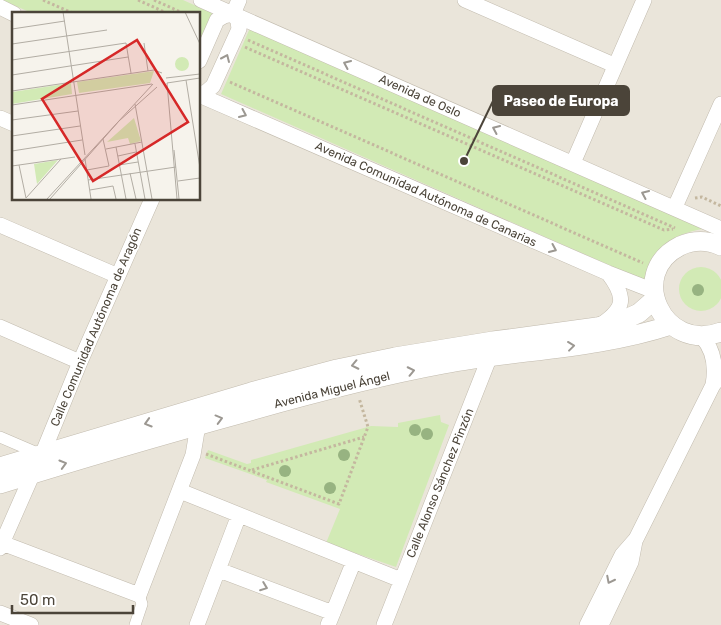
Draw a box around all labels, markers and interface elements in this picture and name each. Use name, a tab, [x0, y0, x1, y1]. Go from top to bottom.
inset map	[12, 12, 200, 200]
one-way arrow	[219, 54, 230, 63]
one-way arrow	[343, 59, 352, 70]
street label: Avenida de Oslo	[377, 72, 463, 120]
callout: Paseo de Europa	[493, 86, 629, 115]
text: Paseo de Europa	[503, 93, 619, 110]
one-way arrow	[238, 108, 247, 119]
one-way arrow	[492, 125, 501, 136]
street label: Avenida Comunidad Autónoma de Canarias	[313, 139, 539, 249]
one-way arrow	[641, 190, 650, 201]
street label: Calle Comunidad Autónoma de Aragón	[48, 225, 144, 429]
one-way arrow	[548, 242, 557, 253]
one-way arrow	[568, 341, 576, 352]
one-way arrow	[350, 359, 359, 370]
one-way arrow	[406, 366, 415, 377]
street label: Avenida Miguel Ángel	[273, 369, 391, 411]
street label: Calle Alonso Sánchez Pinzón	[404, 406, 476, 560]
one-way arrow	[215, 414, 224, 425]
one-way arrow	[144, 418, 152, 428]
one-way arrow	[59, 460, 67, 470]
one-way arrow	[606, 575, 616, 584]
one-way arrow	[259, 581, 268, 591]
scale bar	[12, 582, 134, 614]
text: 50 m	[20, 591, 55, 609]

